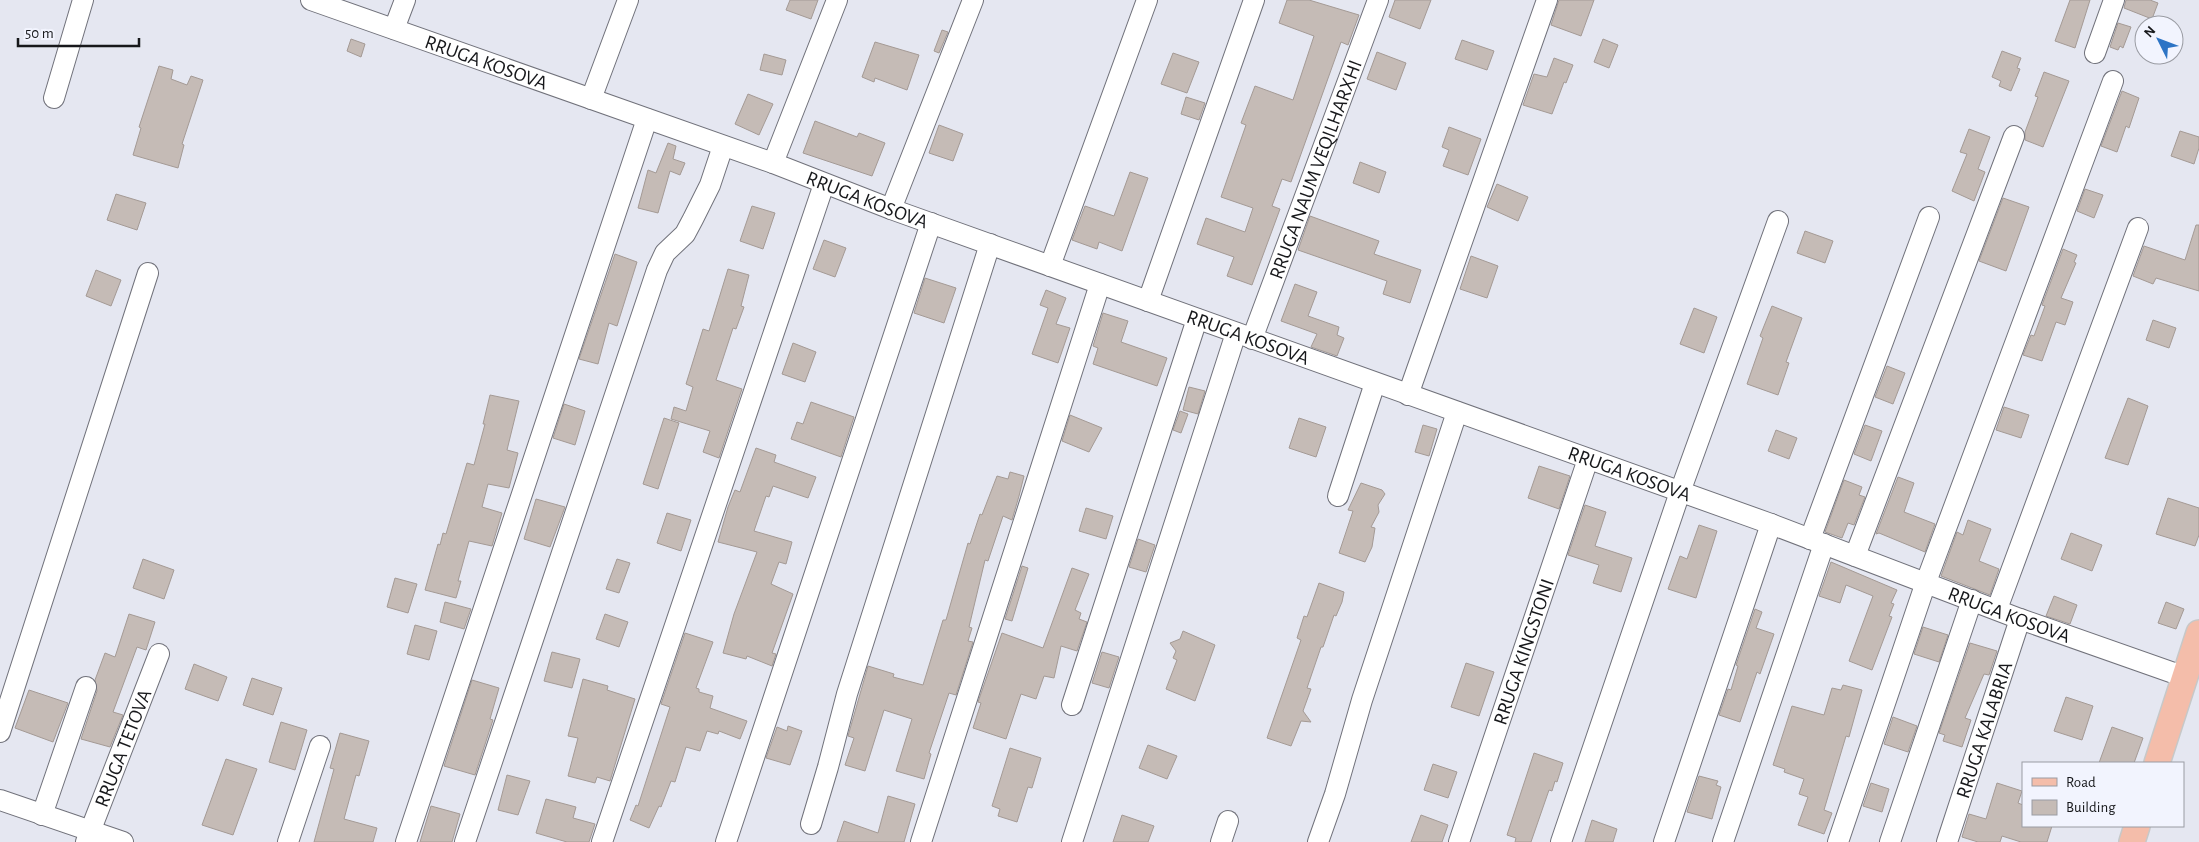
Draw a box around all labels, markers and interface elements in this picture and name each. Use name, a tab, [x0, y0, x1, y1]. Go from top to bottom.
scale bar	[18, 15, 139, 47]
north arrow	[2134, 15, 2184, 65]
text: N	[2142, 24, 2159, 40]
text: 50 m	[25, 26, 54, 41]
street label: RRUGA KOSOVA	[422, 32, 550, 94]
street label: RRUGA NAUM VEQILHARXHI	[1266, 57, 1366, 282]
street label: RRUGA KOSOVA	[803, 168, 931, 233]
street label: RRUGA KOSOVA	[1184, 307, 1312, 369]
street label: RRUGA KOSOVA	[1565, 443, 1694, 506]
street label: RRUGA KINGSTONI	[1490, 576, 1558, 727]
street label: RRUGA KOSOVA	[1945, 583, 2073, 647]
street label: RRUGA KALABRIA	[1953, 659, 2016, 801]
street label: RRUGA TETOVA	[92, 686, 156, 810]
legend	[2022, 762, 2184, 827]
text: Road	[2066, 775, 2096, 790]
text: Building	[2066, 800, 2116, 815]

